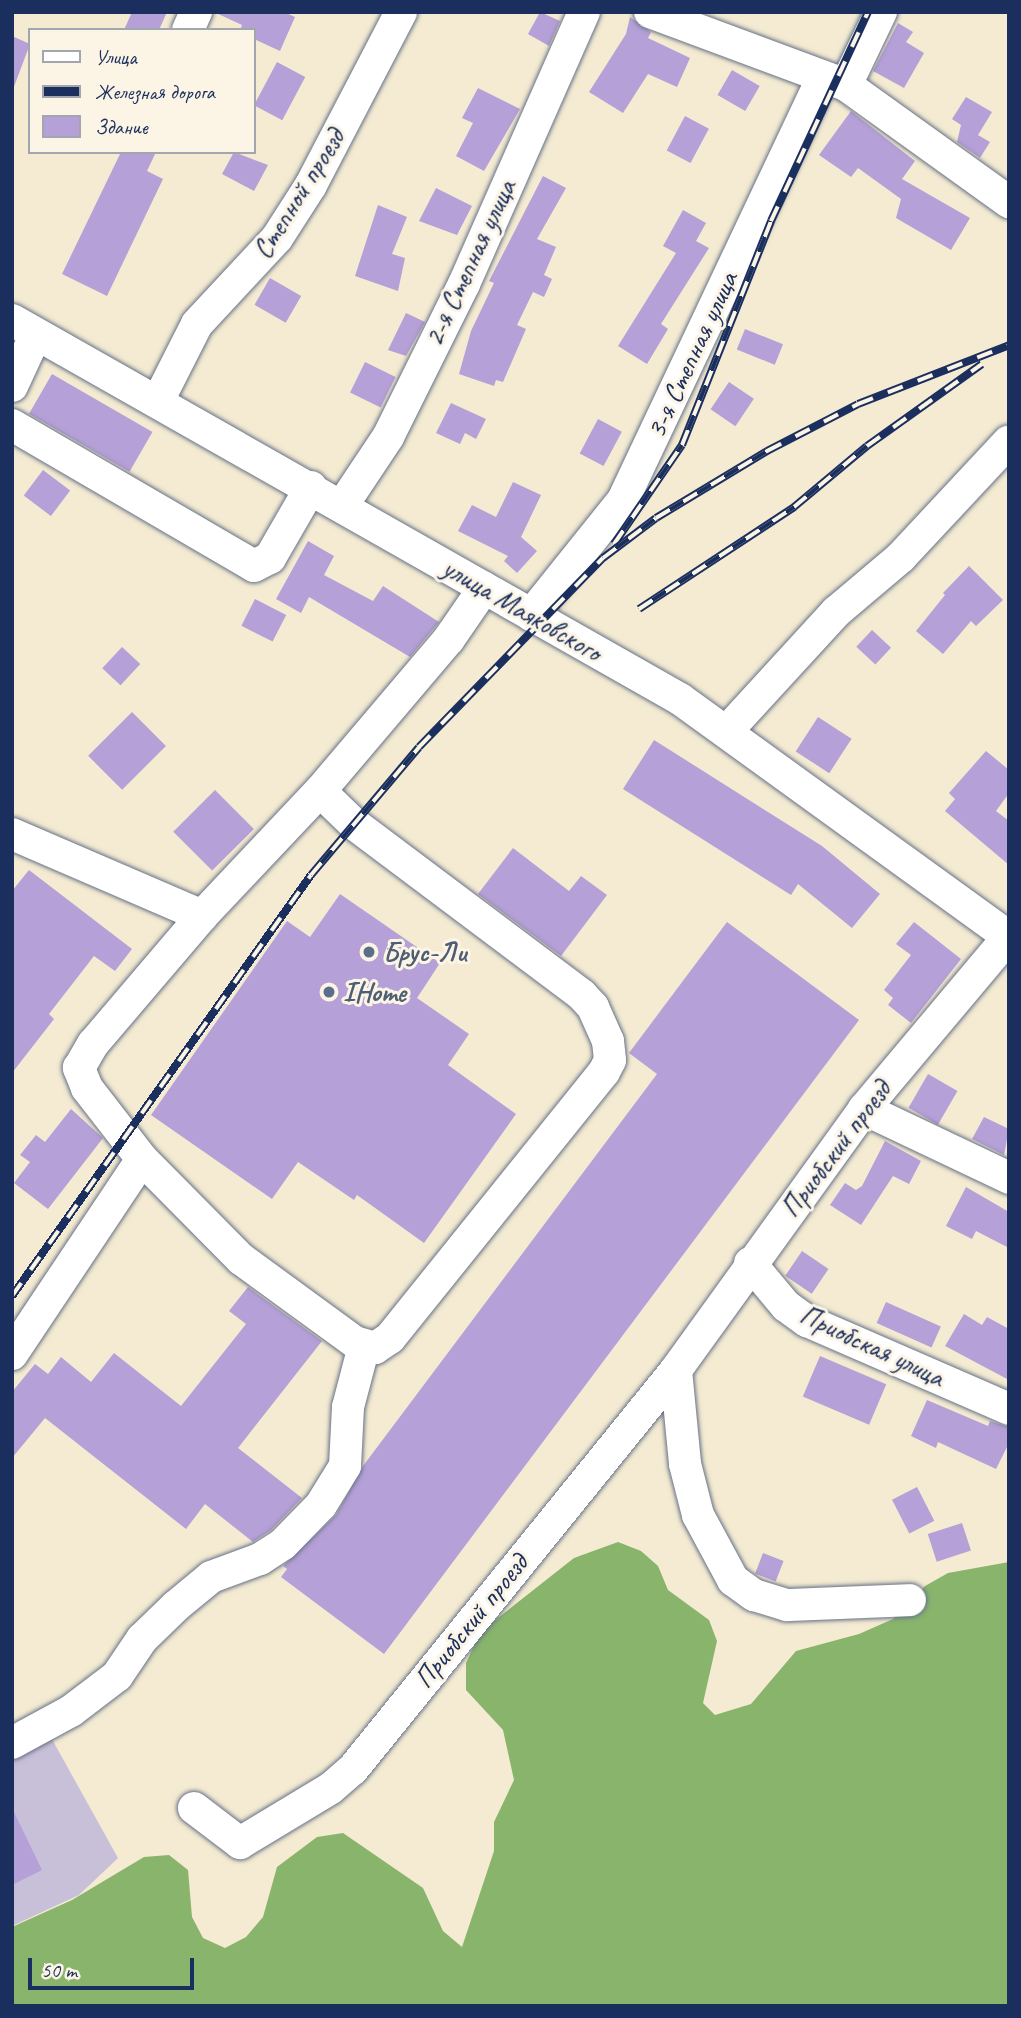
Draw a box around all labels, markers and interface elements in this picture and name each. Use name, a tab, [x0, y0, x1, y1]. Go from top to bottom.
legend	[28, 28, 256, 154]
text: Улица	[95, 44, 137, 70]
text: Железная дорога	[95, 79, 215, 105]
text: Здание	[95, 114, 148, 140]
street label: Степной проезд	[246, 123, 352, 265]
street label: 2-я Степная улица	[417, 174, 523, 352]
street label: 3-я Степная улица	[639, 266, 745, 444]
street label: улица Маяковского	[436, 551, 608, 669]
place label: Брус-Ли	[383, 935, 466, 969]
marker: Брус-Ли	[361, 944, 377, 960]
place label: IHome	[343, 975, 406, 1009]
marker: IHome	[321, 984, 337, 1000]
street label: Приобский проезд	[774, 1074, 898, 1224]
street label: Приобская улица	[793, 1297, 951, 1395]
street label: Приобский проезд	[407, 1547, 535, 1695]
scale bar	[32, 1944, 198, 1988]
text: 50 m	[41, 1957, 77, 1983]

